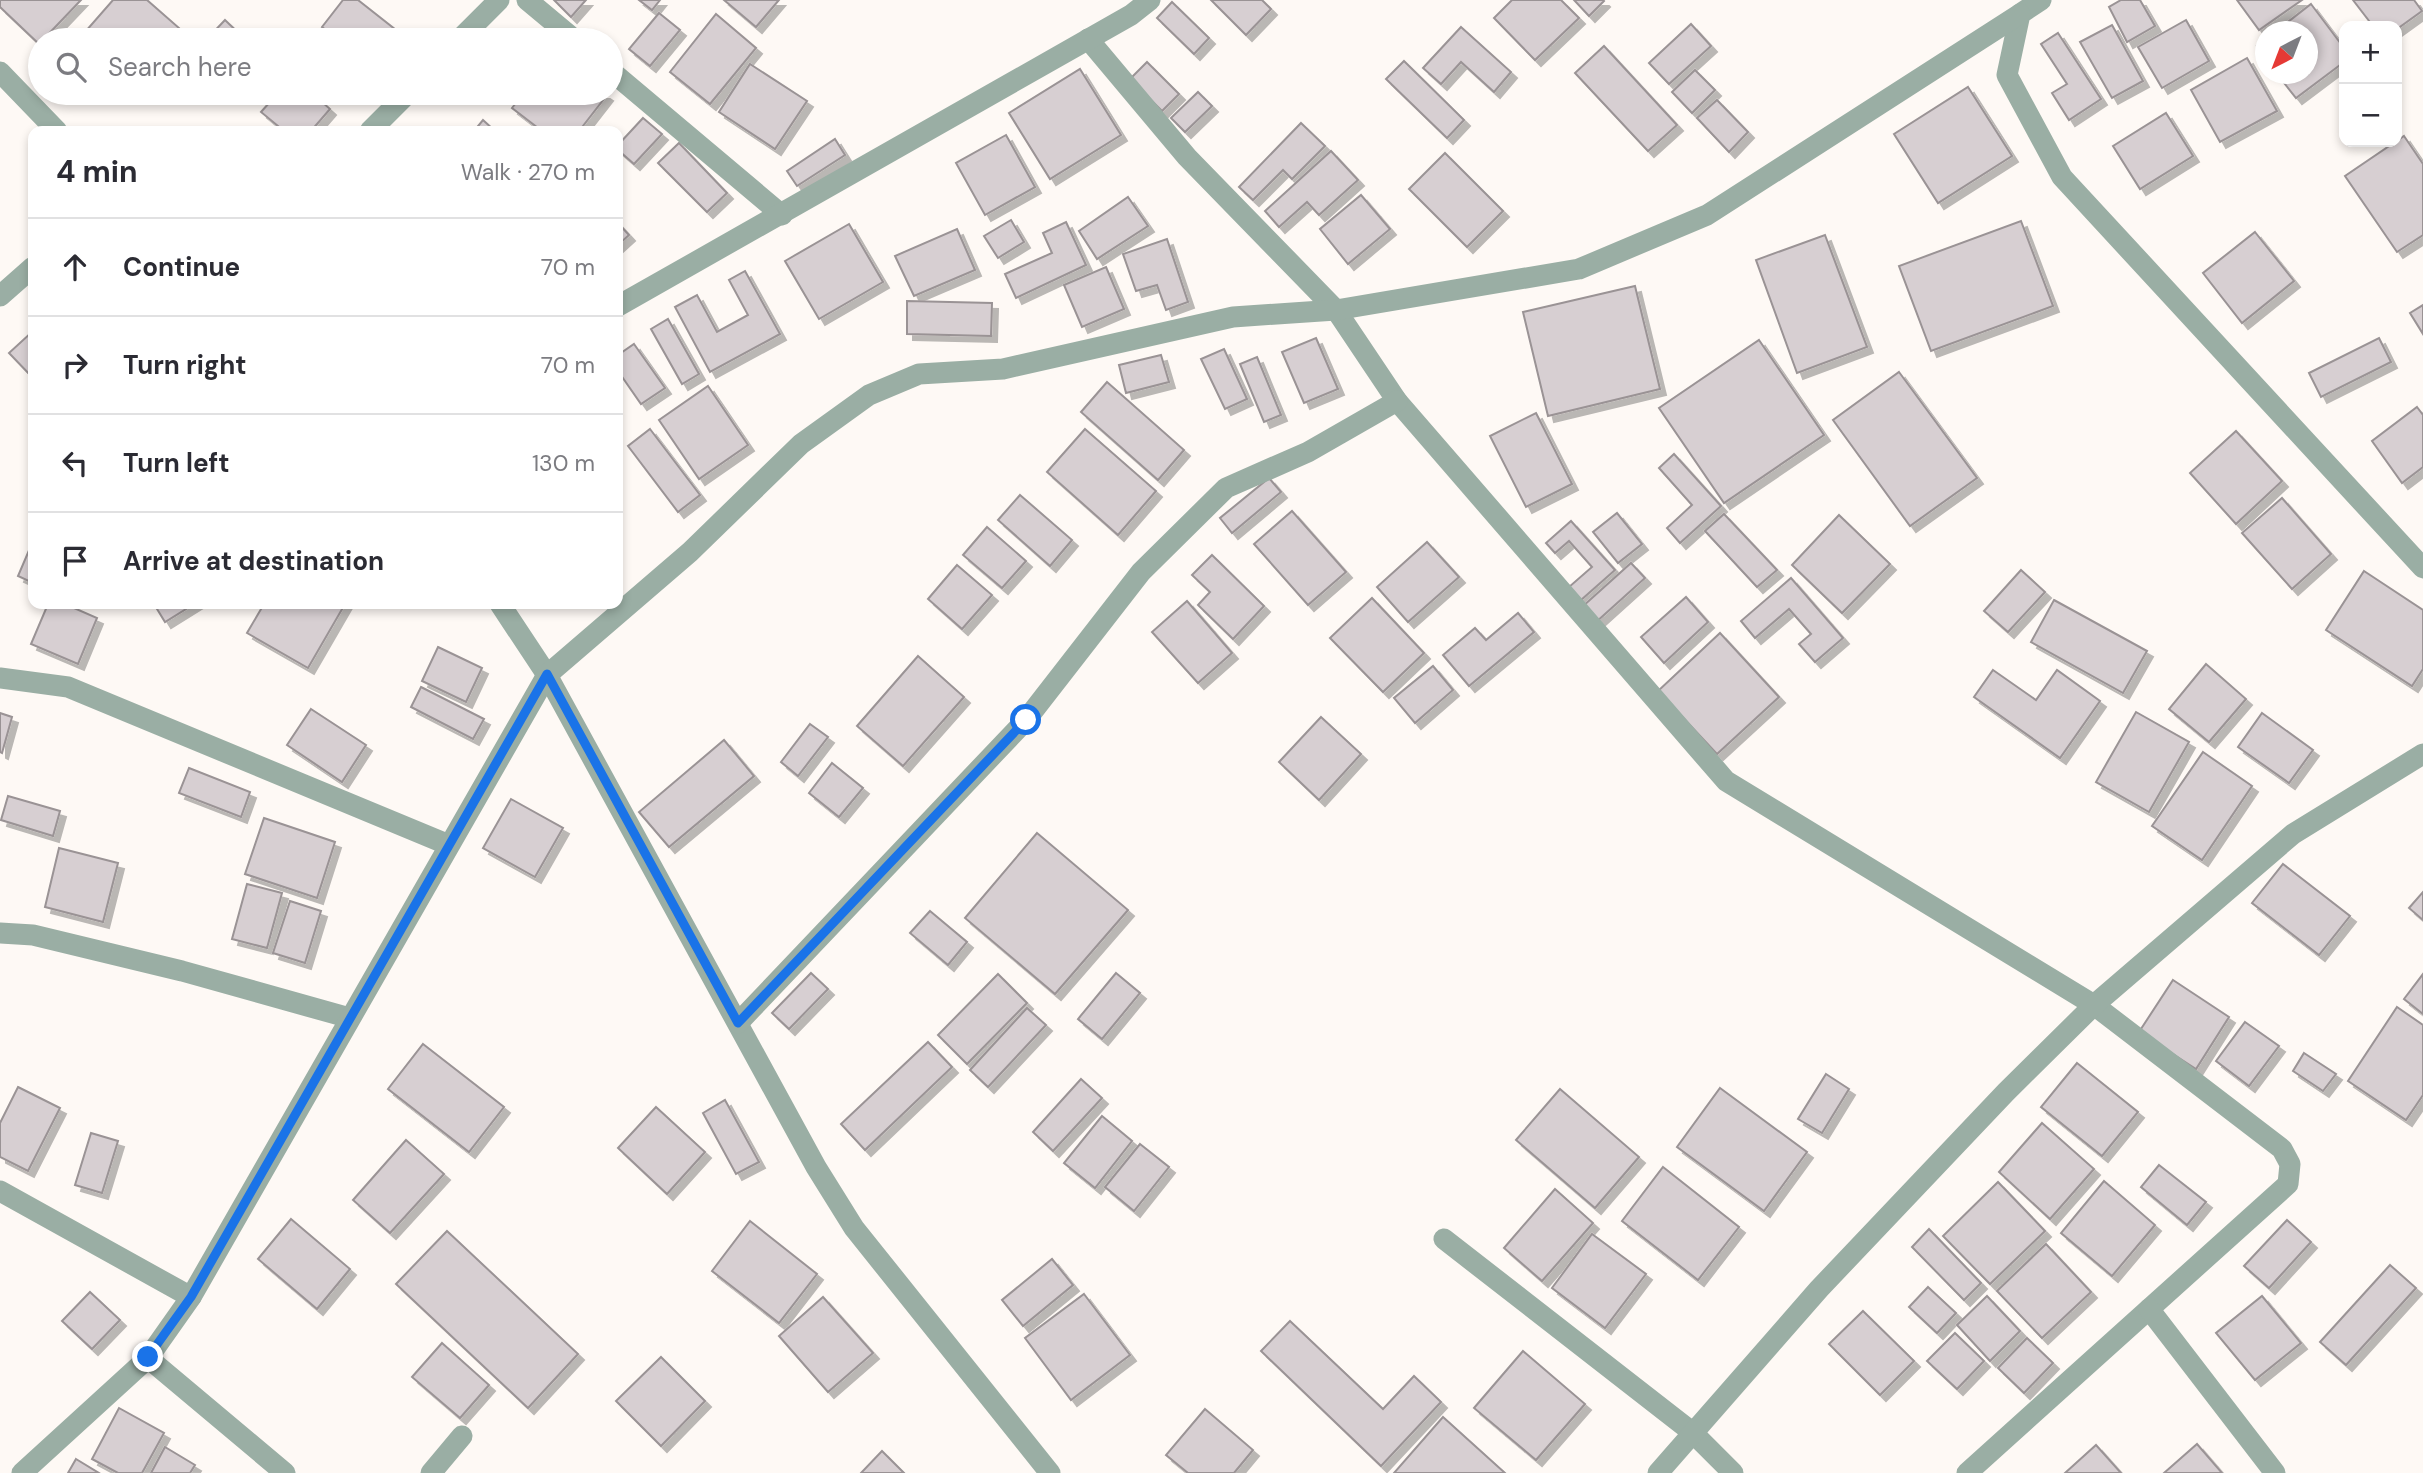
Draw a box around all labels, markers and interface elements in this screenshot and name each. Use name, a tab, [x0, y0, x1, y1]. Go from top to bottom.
north arrow	[2255, 21, 2318, 84]
map controls	[2339, 21, 2402, 147]
button: +	[2339, 21, 2402, 84]
search box	[28, 28, 623, 105]
icon: search	[52, 48, 90, 86]
text: Search here	[108, 50, 251, 84]
button: −	[2339, 84, 2402, 147]
text: 4 min	[56, 152, 138, 191]
text: Walk · 270 m	[461, 157, 595, 187]
icon: ahead	[56, 248, 94, 286]
text: Continue	[123, 250, 240, 284]
text: 70 m	[541, 252, 595, 282]
icon: right	[56, 346, 94, 384]
text: Turn right	[123, 348, 247, 382]
text: 70 m	[541, 350, 595, 380]
icon: left	[56, 444, 94, 482]
text: Turn left	[123, 446, 230, 480]
text: 130 m	[532, 448, 595, 478]
icon: arrive	[56, 542, 94, 580]
text: Arrive at destination	[123, 544, 384, 578]
route start	[1010, 704, 1041, 735]
route end	[132, 1341, 163, 1372]

